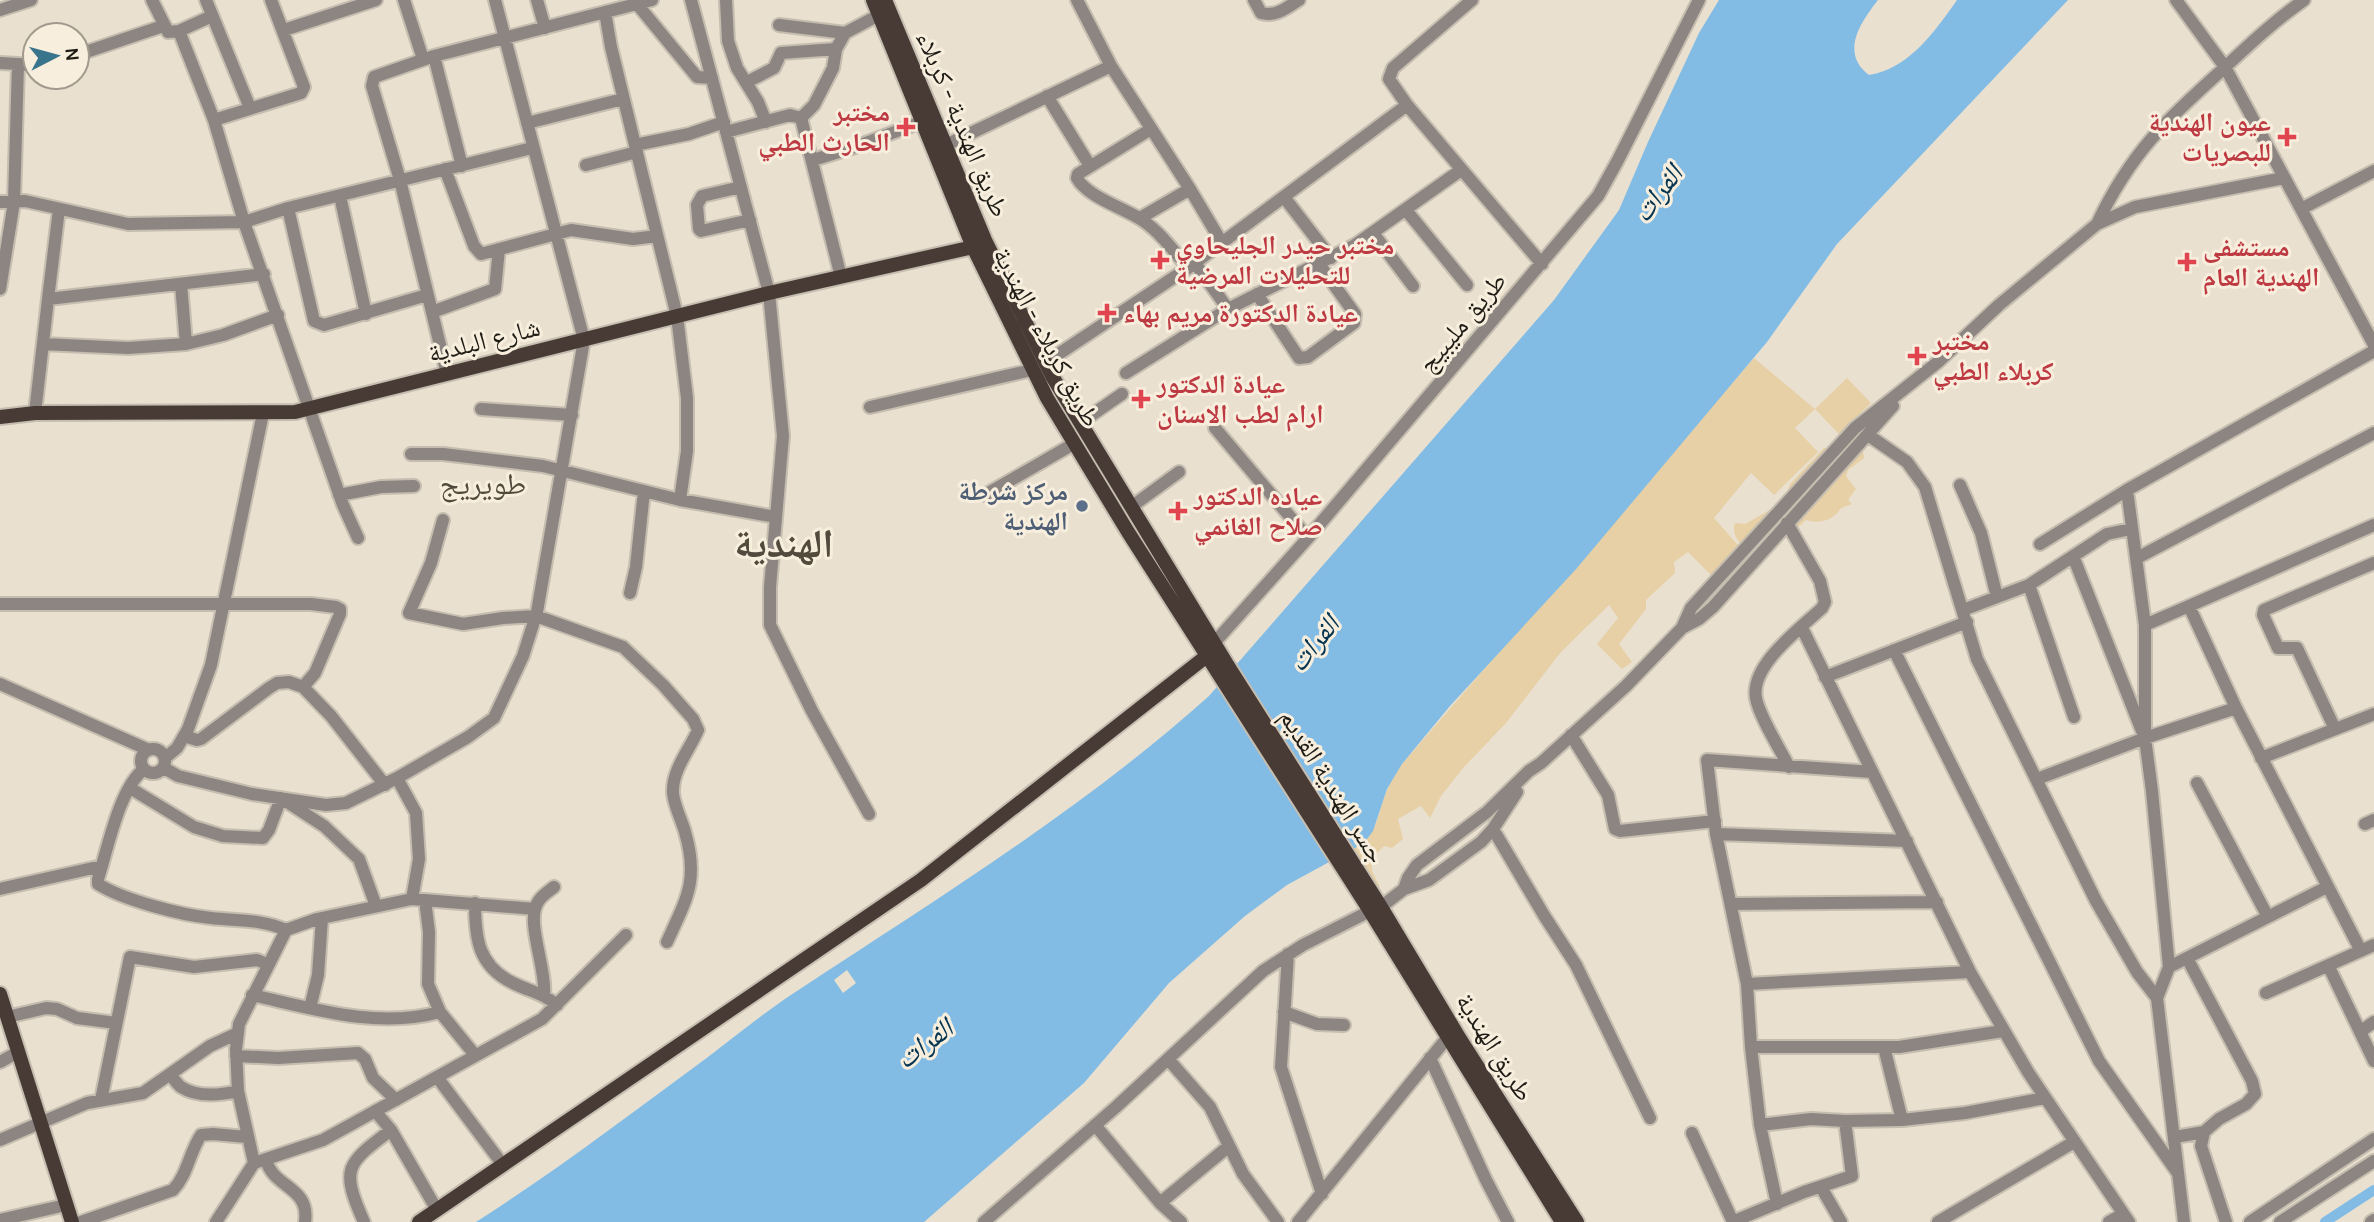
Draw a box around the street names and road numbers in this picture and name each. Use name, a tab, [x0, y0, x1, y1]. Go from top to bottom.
street label: طريق الهندية - كربلاء	[909, 27, 1016, 222]
street label: طريق كربلاء - الهندية	[986, 242, 1107, 432]
street label: طريق مليبيج	[1412, 266, 1514, 379]
street label: شارع البلدية	[425, 312, 543, 369]
street label: جسر الهندية القديم	[1272, 704, 1392, 869]
street label: طريق الهندية	[1449, 987, 1540, 1107]

